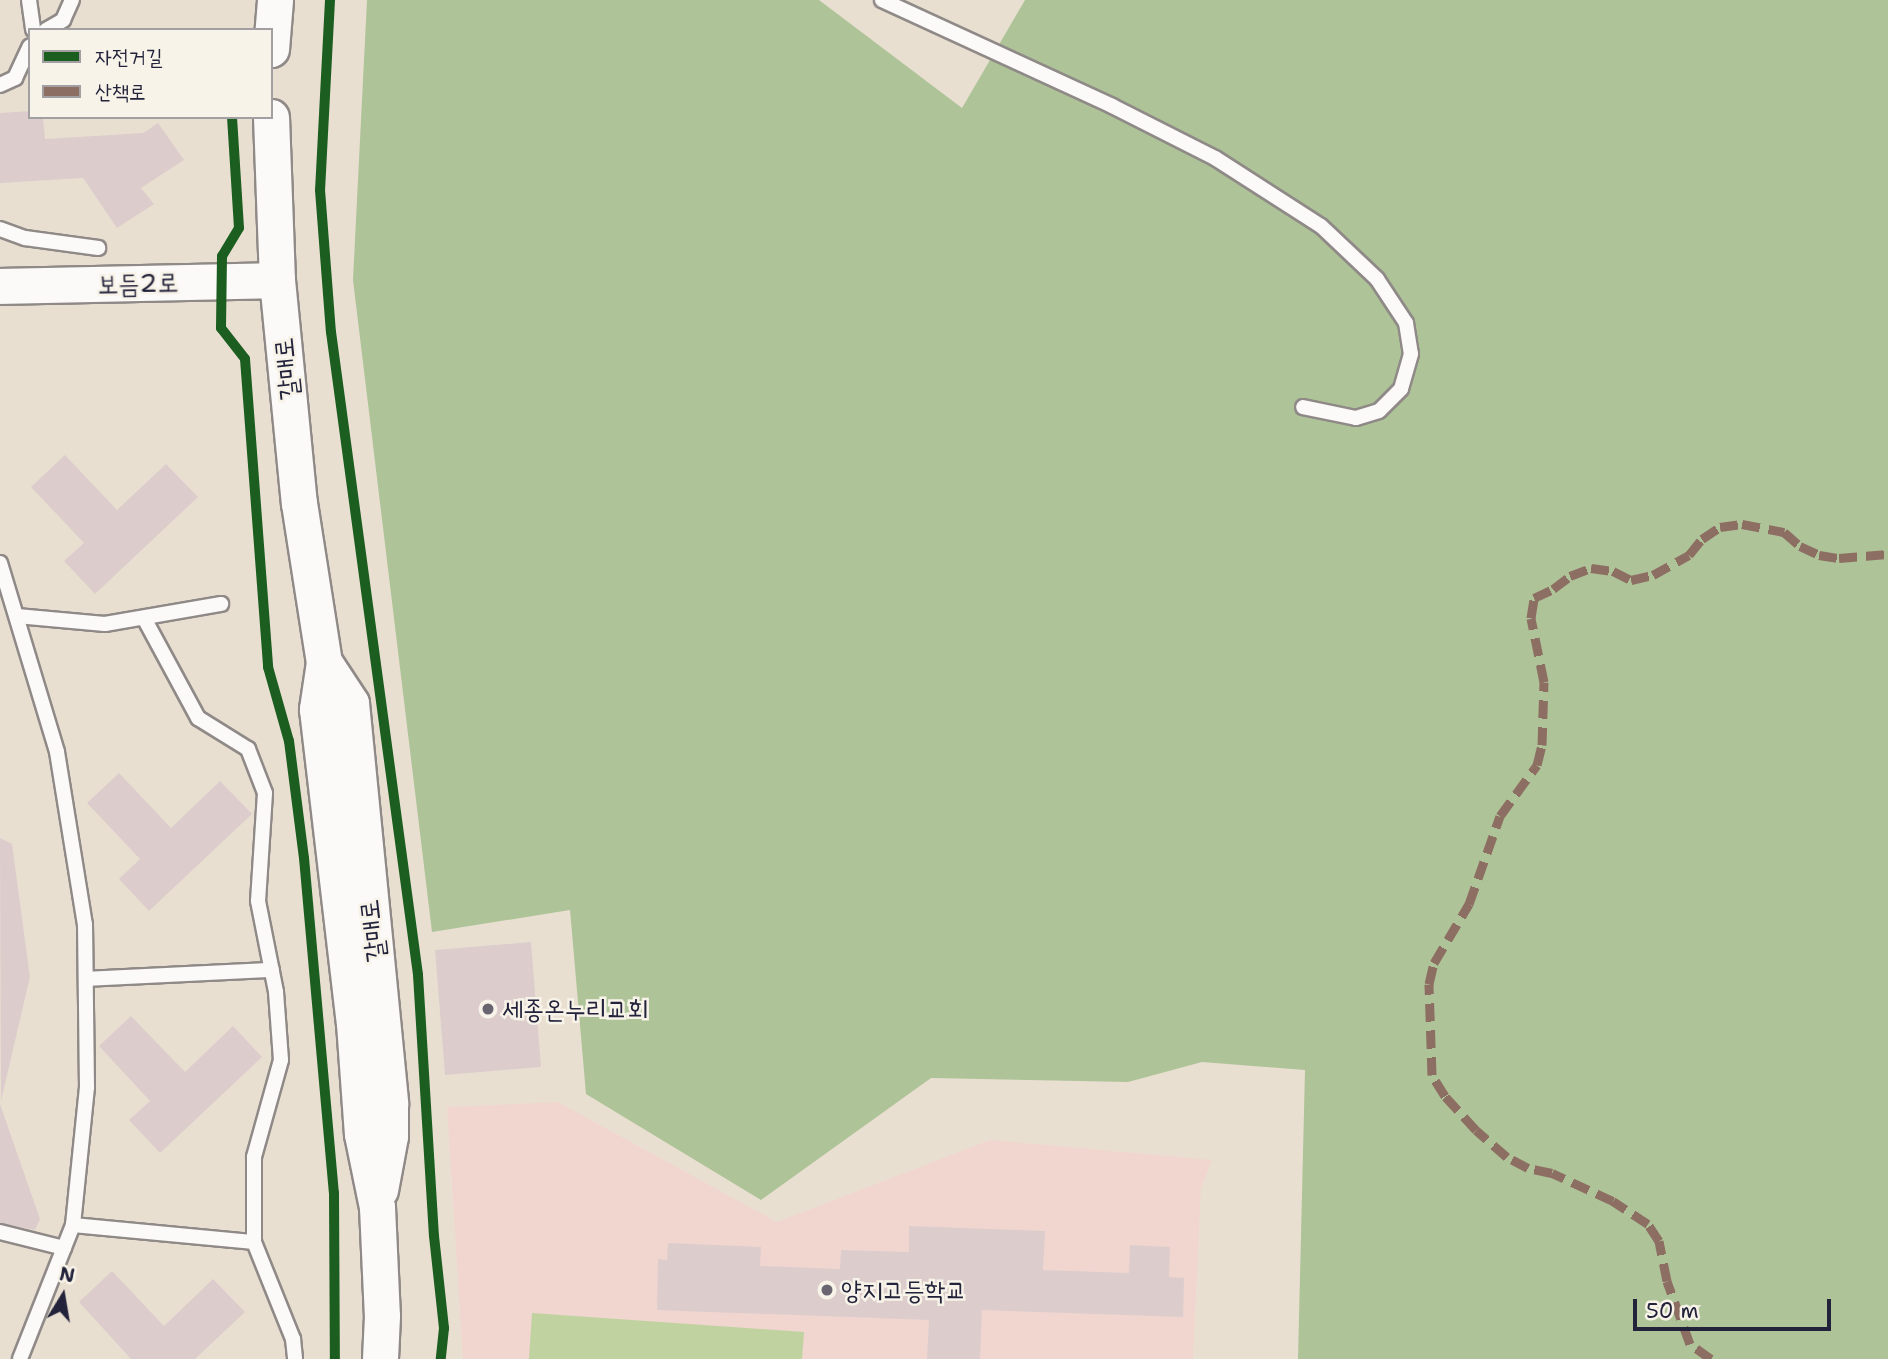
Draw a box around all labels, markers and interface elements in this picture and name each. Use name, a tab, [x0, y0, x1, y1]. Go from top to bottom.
legend	[28, 28, 273, 119]
text: 자전거길	[95, 43, 163, 71]
text: 산책로	[95, 78, 146, 106]
street label: 보듬2로	[97, 267, 179, 299]
street label: 갈매로	[267, 336, 305, 402]
street label: 갈매로	[353, 898, 391, 964]
place label: 세종온누리교회	[502, 993, 648, 1025]
marker: 세종온누리교회	[480, 1001, 496, 1017]
north arrow	[28, 1261, 98, 1331]
text: N	[57, 1261, 77, 1289]
place label: 양지고등학교	[841, 1274, 967, 1306]
marker: 양지고등학교	[819, 1282, 835, 1298]
scale bar	[1636, 1286, 1834, 1330]
text: 50 m	[1646, 1297, 1699, 1325]

